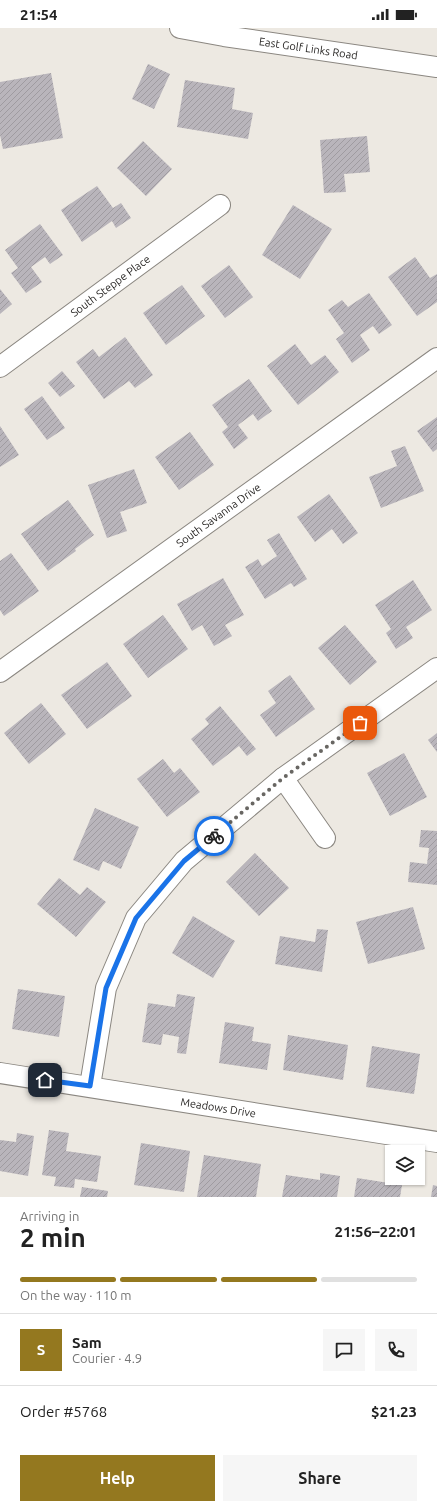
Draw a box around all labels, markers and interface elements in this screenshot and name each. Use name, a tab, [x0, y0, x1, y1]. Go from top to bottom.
text: 21:54	[20, 6, 58, 23]
street label: East Golf Links Road	[258, 35, 359, 61]
street label: South Steppe Place	[68, 253, 152, 319]
street label: South Savanna Drive	[174, 481, 263, 549]
pin	[343, 706, 377, 740]
icon: bag	[349, 712, 371, 734]
courier	[194, 816, 234, 856]
icon: bike	[203, 825, 225, 847]
pin	[28, 1063, 62, 1097]
icon: home	[34, 1069, 56, 1091]
street label: Meadows Drive	[180, 1096, 257, 1119]
map controls	[385, 1145, 425, 1185]
button: layers	[385, 1145, 425, 1185]
text: Arriving in	[20, 1209, 79, 1223]
text: 2 min	[20, 1223, 86, 1252]
text: 21:56–22:01	[334, 1223, 417, 1240]
text: On the way · 110 m	[20, 1288, 132, 1302]
button: chat	[323, 1329, 365, 1371]
button: phone	[375, 1329, 417, 1371]
text: Sam	[72, 1334, 102, 1351]
text: S	[37, 1341, 45, 1358]
text: Courier · 4.9	[72, 1351, 142, 1365]
text: Order #5768	[20, 1403, 107, 1420]
text: $21.23	[371, 1403, 417, 1420]
button: Help	[20, 1455, 215, 1501]
button: Share	[223, 1455, 417, 1501]

